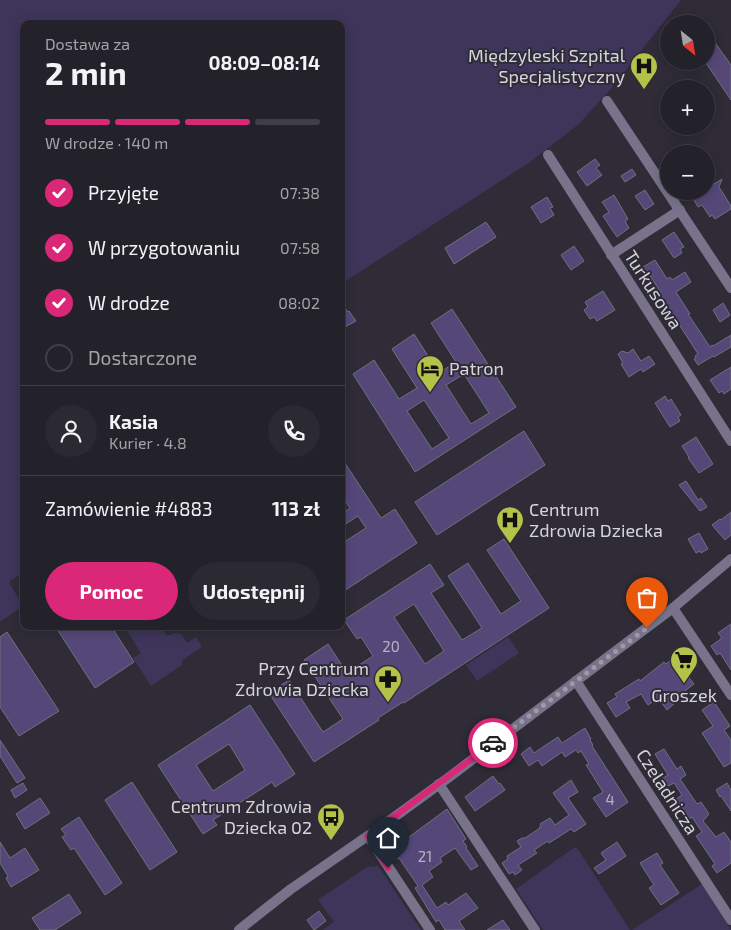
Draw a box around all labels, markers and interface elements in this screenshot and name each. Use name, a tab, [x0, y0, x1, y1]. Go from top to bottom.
north arrow	[660, 15, 715, 70]
map controls	[660, 15, 715, 200]
text: Dostawa za	[45, 34, 130, 53]
place label: Międzyleski Szpital Specjalistyczny	[468, 44, 626, 87]
text: 08:09–08:14	[208, 51, 320, 74]
hospital icon: Międzyleski Szpital Specjalistyczny	[629, 51, 659, 90]
text: 2 min	[45, 53, 127, 91]
button: +	[660, 80, 715, 135]
text: W drodze · 140 m	[45, 133, 168, 152]
button: −	[660, 145, 715, 200]
icon: check	[45, 179, 73, 207]
text: Przyjęte	[88, 181, 159, 204]
text: 07:38	[280, 183, 320, 202]
icon: check	[45, 234, 73, 262]
text: W przygotowaniu	[88, 236, 240, 259]
text: 07:58	[280, 238, 320, 257]
street label: Turkusowa	[620, 246, 688, 333]
icon: check	[45, 289, 73, 317]
text: W drodze	[88, 291, 170, 314]
text: 08:02	[278, 293, 320, 312]
text: Dostarczone	[88, 346, 197, 369]
hotel icon: Patron	[415, 354, 445, 393]
place label: Patron	[449, 357, 504, 379]
button: person	[45, 405, 97, 457]
button: phone	[268, 405, 320, 457]
text: Kasia	[109, 410, 158, 433]
text: Kurier · 4.8	[109, 433, 187, 452]
text: Zamówienie #4883	[45, 497, 213, 520]
text: 113 zł	[272, 497, 320, 520]
place label: Centrum Zdrowia Dziecka	[529, 498, 663, 541]
hospital icon: Centrum Zdrowia Dziecka	[495, 505, 525, 544]
button: Pomoc	[45, 562, 178, 620]
button: Udostępnij	[188, 562, 320, 620]
pin	[626, 577, 668, 628]
icon: bag	[633, 584, 661, 612]
house number: 20	[382, 637, 400, 655]
supermarket icon: Groszek	[669, 645, 699, 684]
place label: Przy Centrum Zdrowia Dziecka	[235, 657, 369, 700]
pharmacy icon: Przy Centrum Zdrowia Dziecka	[373, 664, 403, 703]
place label: Groszek	[651, 684, 717, 706]
courier	[468, 718, 518, 768]
icon: car	[479, 729, 507, 757]
street label: Czeladnicza	[632, 745, 704, 838]
house number: 4	[605, 790, 615, 808]
place label: Centrum Zdrowia Dziecka 02	[171, 795, 312, 838]
bus stop icon: Centrum Zdrowia Dziecka 02	[316, 802, 346, 841]
pin	[367, 817, 409, 868]
icon: home	[374, 824, 402, 852]
house number: 21	[418, 847, 432, 865]

